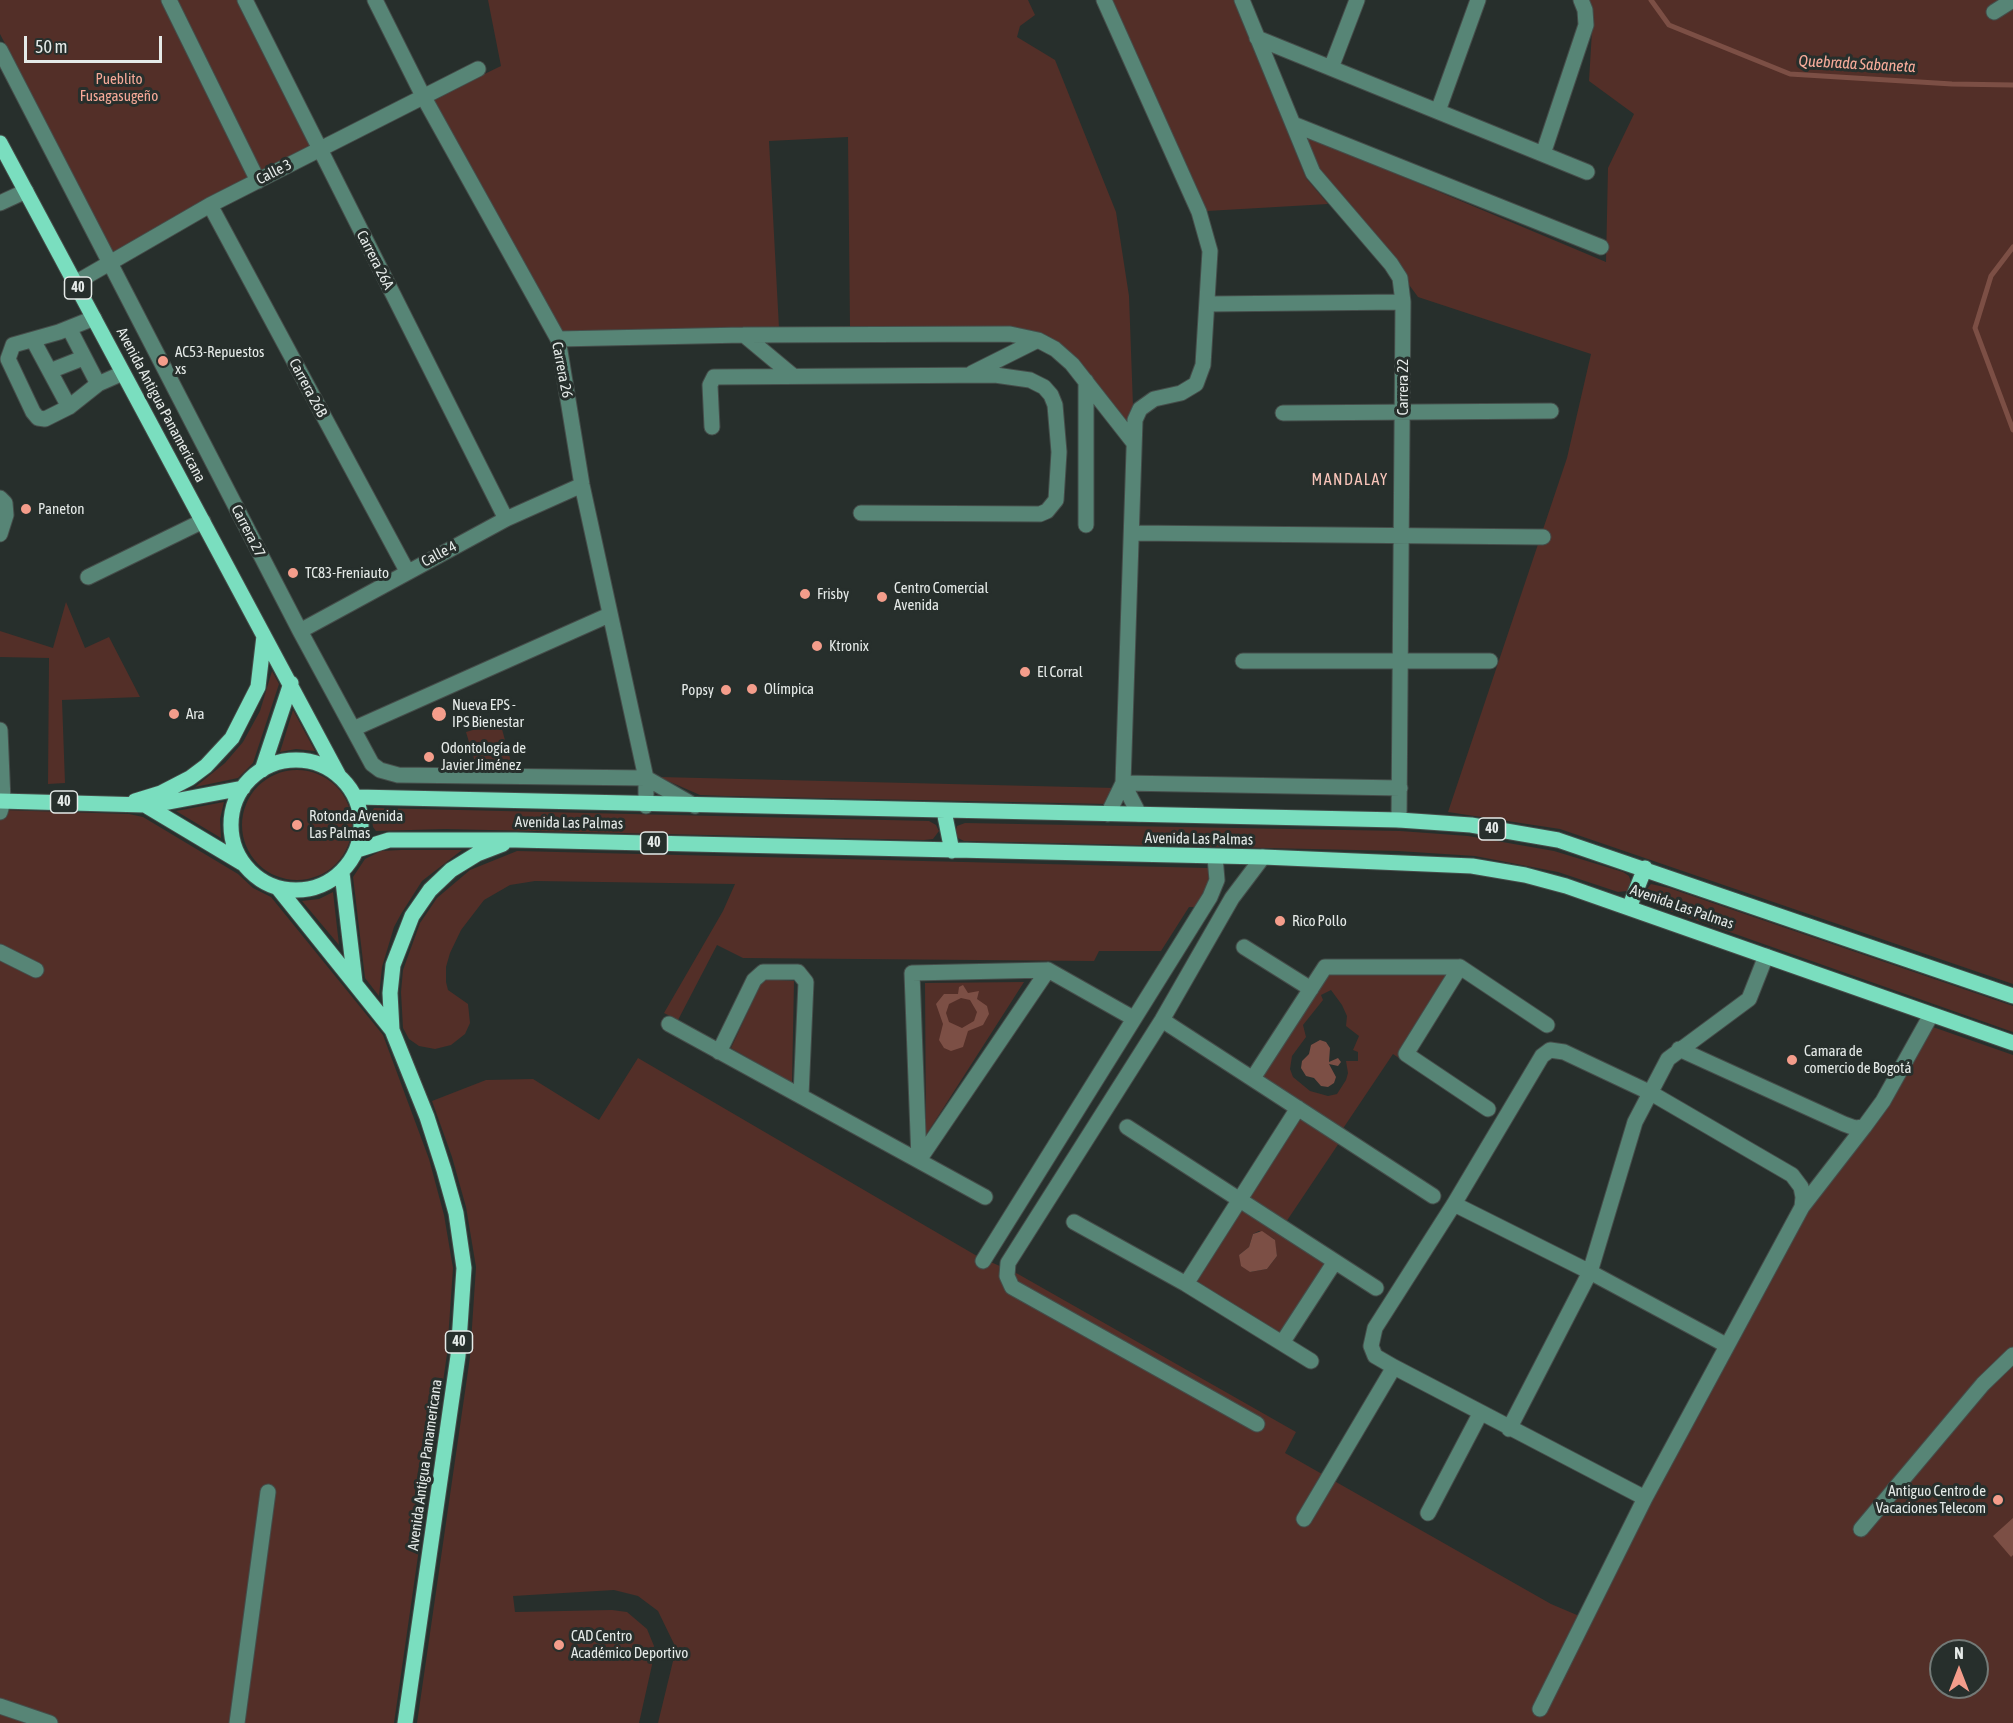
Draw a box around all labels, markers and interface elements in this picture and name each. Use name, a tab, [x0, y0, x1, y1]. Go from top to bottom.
scale bar	[27, 24, 165, 62]
text: 50 m	[35, 36, 67, 57]
water label: Quebrada Sabaneta	[1798, 51, 1916, 77]
park label: Pueblito Fusagasugeño	[80, 70, 158, 105]
street label: Calle 3	[253, 155, 295, 189]
street label: Carrera 26A	[352, 227, 398, 293]
road number: 40	[64, 277, 92, 299]
street label: Avenida Antigua Panamericana	[113, 325, 209, 485]
street label: Carrera 26	[548, 340, 576, 400]
place label: AC53-Repuestos xs	[175, 343, 264, 378]
marker: AC53-Repuestos xs	[156, 354, 170, 368]
street label: Carrera 26B	[285, 356, 331, 420]
street label: Carrera 22	[1394, 359, 1412, 415]
district label: MANDALAY	[1311, 470, 1389, 490]
place label: Paneton	[38, 500, 85, 518]
marker: Paneton	[19, 502, 33, 516]
street label: Carrera 27	[227, 502, 269, 560]
street label: Calle 4	[418, 537, 460, 571]
place label: TC83-Freniauto	[305, 564, 389, 582]
marker: TC83-Freniauto	[286, 566, 300, 580]
place label: Centro Comercial Avenida	[894, 579, 988, 614]
place label: Frisby	[817, 585, 849, 603]
marker: Frisby	[798, 587, 812, 601]
marker: Centro Comercial Avenida	[875, 590, 889, 604]
place label: Ktronix	[829, 637, 869, 655]
marker: Ktronix	[810, 639, 824, 653]
place label: El Corral	[1037, 663, 1083, 681]
marker: El Corral	[1018, 665, 1032, 679]
place label: Olímpica	[764, 680, 814, 698]
place label: Popsy	[681, 681, 714, 699]
marker: Olímpica	[745, 682, 759, 696]
marker: Popsy	[719, 683, 733, 697]
place label: Nueva EPS - IPS Bienestar	[452, 696, 524, 731]
place label: Ara	[186, 705, 204, 723]
marker: Nueva EPS - IPS Bienestar	[430, 705, 448, 723]
marker: Ara	[167, 707, 181, 721]
place label: Odontología de Javier Jiménez	[441, 739, 526, 774]
marker: Odontología de Javier Jiménez	[422, 750, 436, 764]
road number: 40	[50, 791, 78, 813]
place label: Rotonda Avenida Las Palmas	[309, 807, 403, 842]
street label: Avenida Las Palmas	[515, 813, 623, 833]
marker: Rotonda Avenida Las Palmas	[290, 818, 304, 832]
road number: 40	[1478, 818, 1506, 840]
street label: Avenida Las Palmas	[1145, 829, 1253, 849]
road number: 40	[640, 832, 668, 854]
street label: Avenida Las Palmas	[1628, 881, 1736, 933]
place label: Rico Pollo	[1292, 912, 1347, 930]
marker: Rico Pollo	[1273, 914, 1287, 928]
place label: Camara de comercio de Bogotá	[1804, 1042, 1911, 1077]
marker: Camara de comercio de Bogotá	[1785, 1053, 1799, 1067]
road number: 40	[446, 1331, 472, 1353]
street label: Avenida Antigua Panamericana	[404, 1378, 446, 1552]
place label: Antiguo Centro de Vacaciones Telecom	[1876, 1482, 1986, 1517]
marker: Antiguo Centro de Vacaciones Telecom	[1991, 1493, 2005, 1507]
place label: CAD Centro Académico Deportivo	[571, 1627, 688, 1662]
marker: CAD Centro Académico Deportivo	[552, 1638, 566, 1652]
north arrow	[1929, 1639, 1989, 1699]
text: N	[1954, 1644, 1964, 1662]

